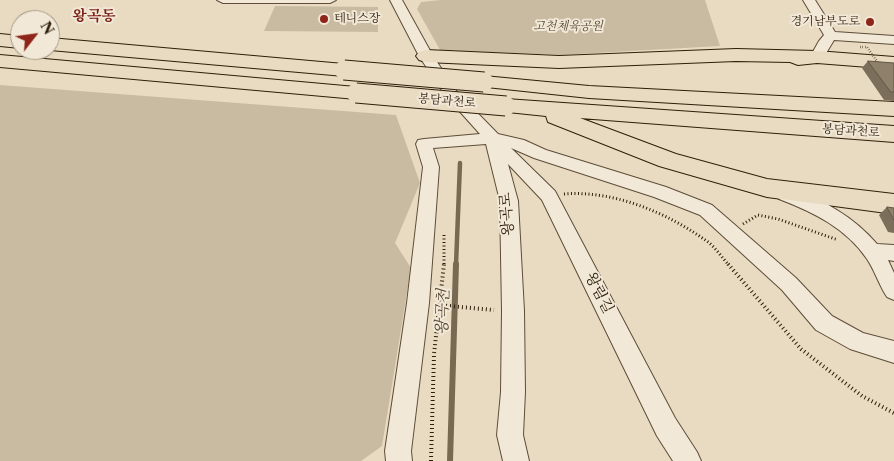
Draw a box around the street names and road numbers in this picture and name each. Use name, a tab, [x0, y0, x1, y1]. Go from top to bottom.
street label: 봉담과천로	[418, 91, 476, 111]
street label: 봉담과천로	[822, 122, 880, 140]
street label: 왕곡로	[496, 192, 518, 236]
street label: 왕림길	[581, 270, 617, 316]

